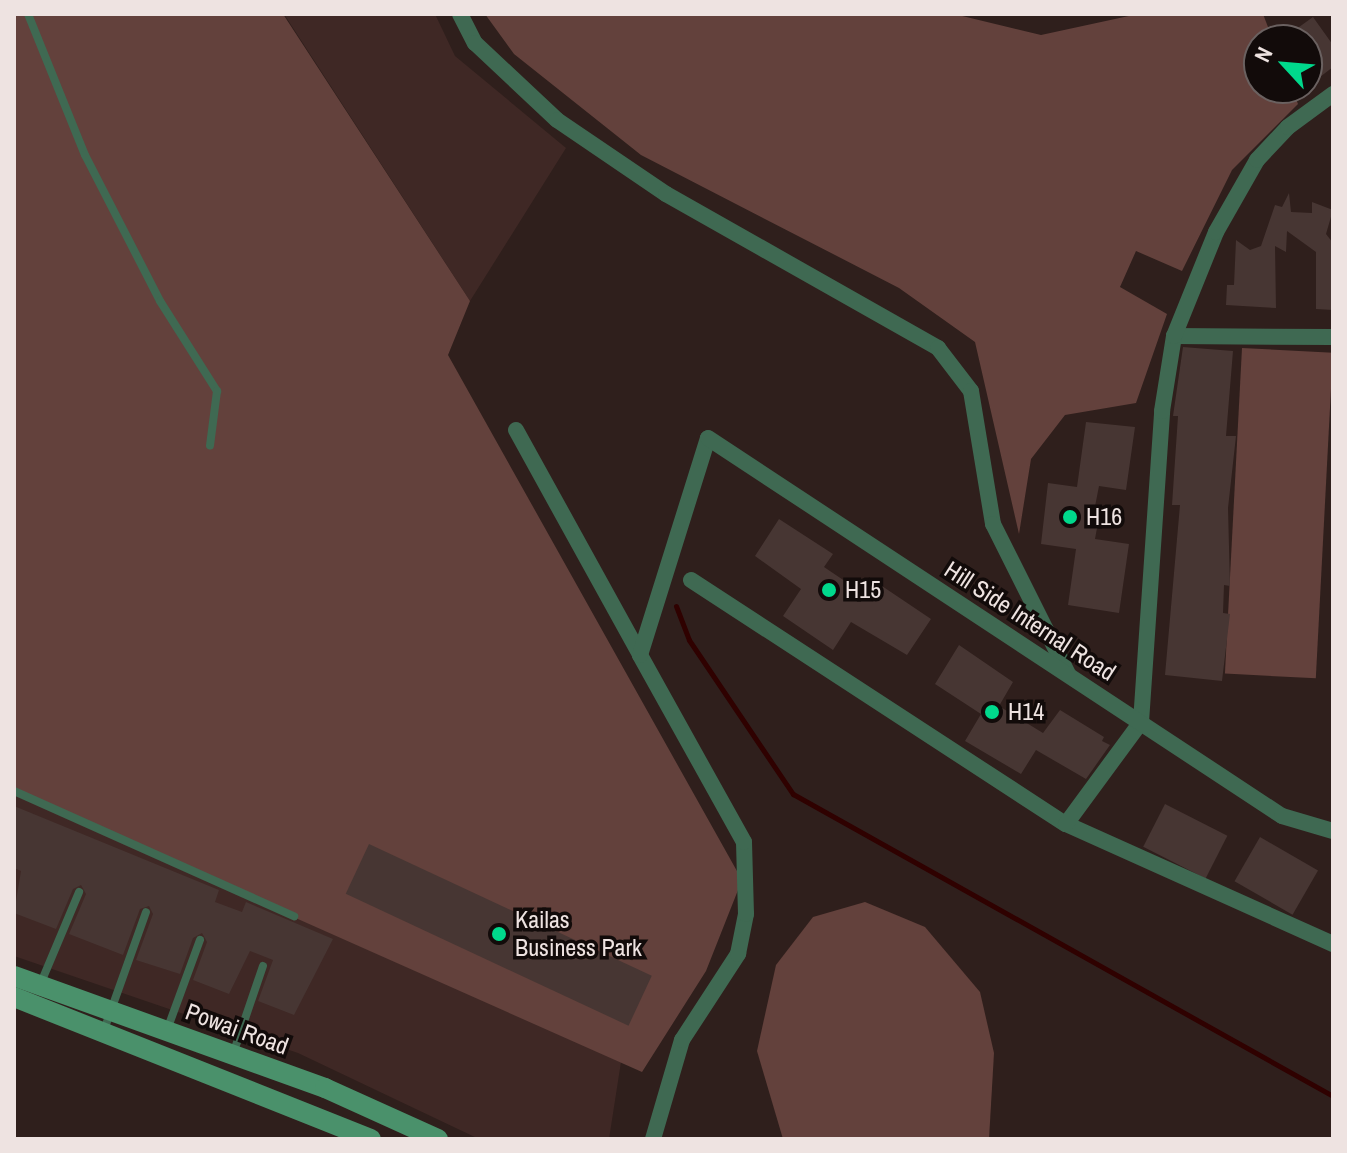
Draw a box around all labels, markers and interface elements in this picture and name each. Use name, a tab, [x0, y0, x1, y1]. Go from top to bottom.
north arrow	[1243, 24, 1323, 104]
text: N	[1247, 42, 1280, 67]
place label: H16	[1086, 503, 1122, 531]
marker: H16	[1061, 508, 1079, 526]
street label: Hill Side Internal Road	[939, 555, 1121, 687]
place label: H15	[845, 576, 881, 604]
marker: H15	[820, 581, 838, 599]
place label: H14	[1008, 698, 1044, 726]
marker: H14	[983, 703, 1001, 721]
place label: Kailas Business Park	[515, 906, 642, 962]
marker: Kailas Business Park	[490, 925, 508, 943]
street label: Powai Road	[182, 997, 292, 1061]

